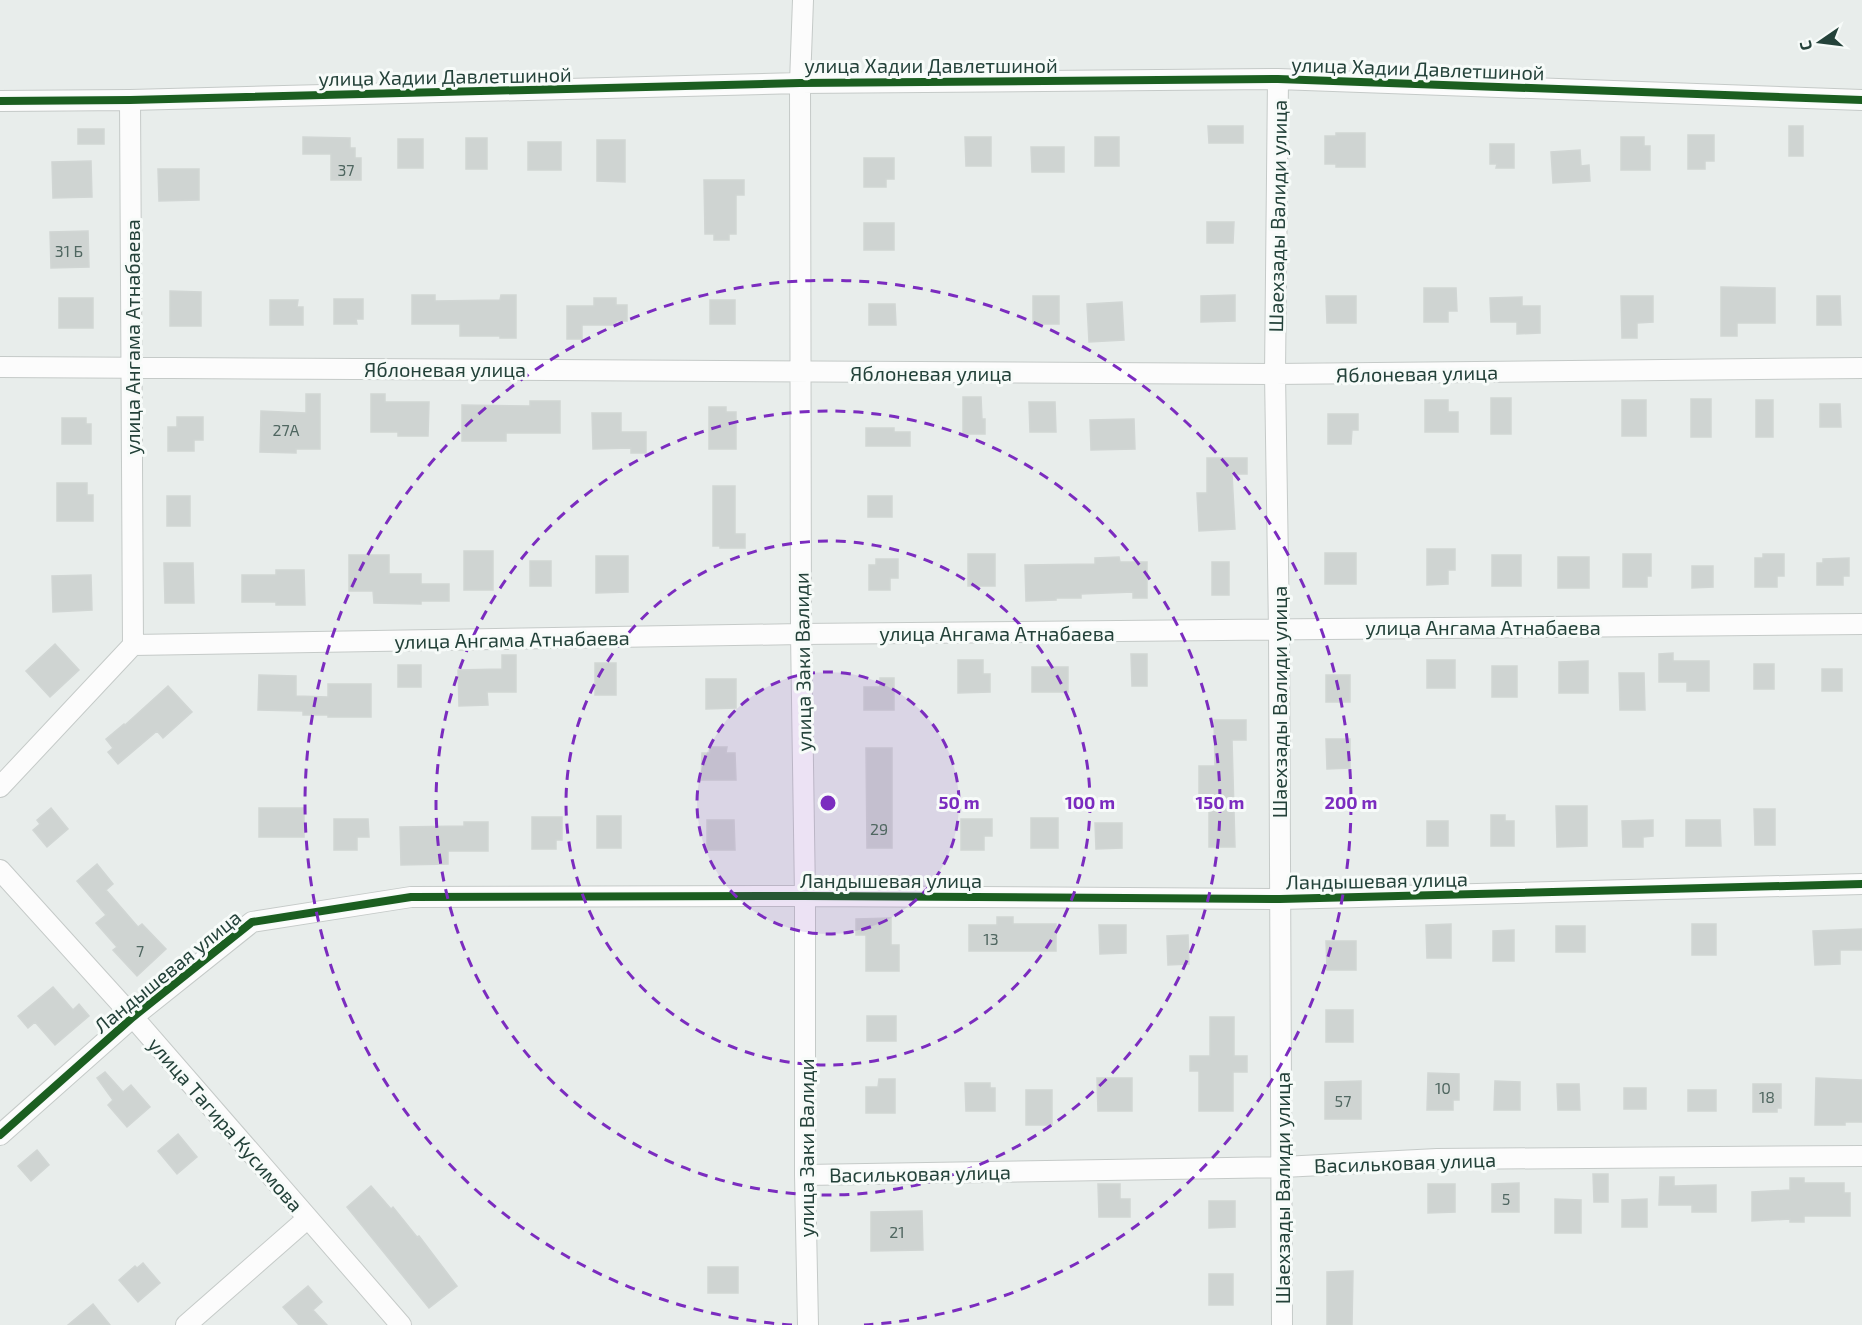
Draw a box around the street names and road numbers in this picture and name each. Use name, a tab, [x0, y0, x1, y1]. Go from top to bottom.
street label: улица Хадии Давлетшиной	[1291, 52, 1545, 85]
street label: улица Хадии Давлетшиной	[804, 53, 1058, 78]
street label: улица Хадии Давлетшиной	[318, 62, 572, 91]
street label: Шаехзады Валиди улица	[1263, 100, 1292, 332]
street label: улица Ангама Атнабаева	[120, 219, 145, 455]
street label: Яблоневая улица	[364, 357, 526, 382]
street label: Яблоневая улица	[1336, 360, 1498, 387]
street label: Яблоневая улица	[850, 361, 1012, 386]
street label: улица Заки Валиди	[788, 572, 817, 752]
street label: Шаехзады Валиди улица	[1267, 586, 1292, 818]
street label: улица Ангама Атнабаева	[1365, 615, 1601, 640]
street label: улица Ангама Атнабаева	[879, 621, 1115, 646]
street label: улица Ангама Атнабаева	[394, 625, 630, 654]
street label: Ландышевая улица	[1286, 866, 1468, 895]
street label: Ландышевая улица	[800, 868, 982, 893]
street label: Ландышевая улица	[89, 904, 246, 1038]
street label: улица Тагира Кусимова	[143, 1032, 308, 1217]
street label: улица Заки Валиди	[794, 1058, 819, 1238]
street label: Шаехзады Валиди улица	[1270, 1072, 1295, 1304]
street label: Васильковая улица	[1314, 1147, 1496, 1178]
street label: Васильковая улица	[829, 1159, 1011, 1188]

